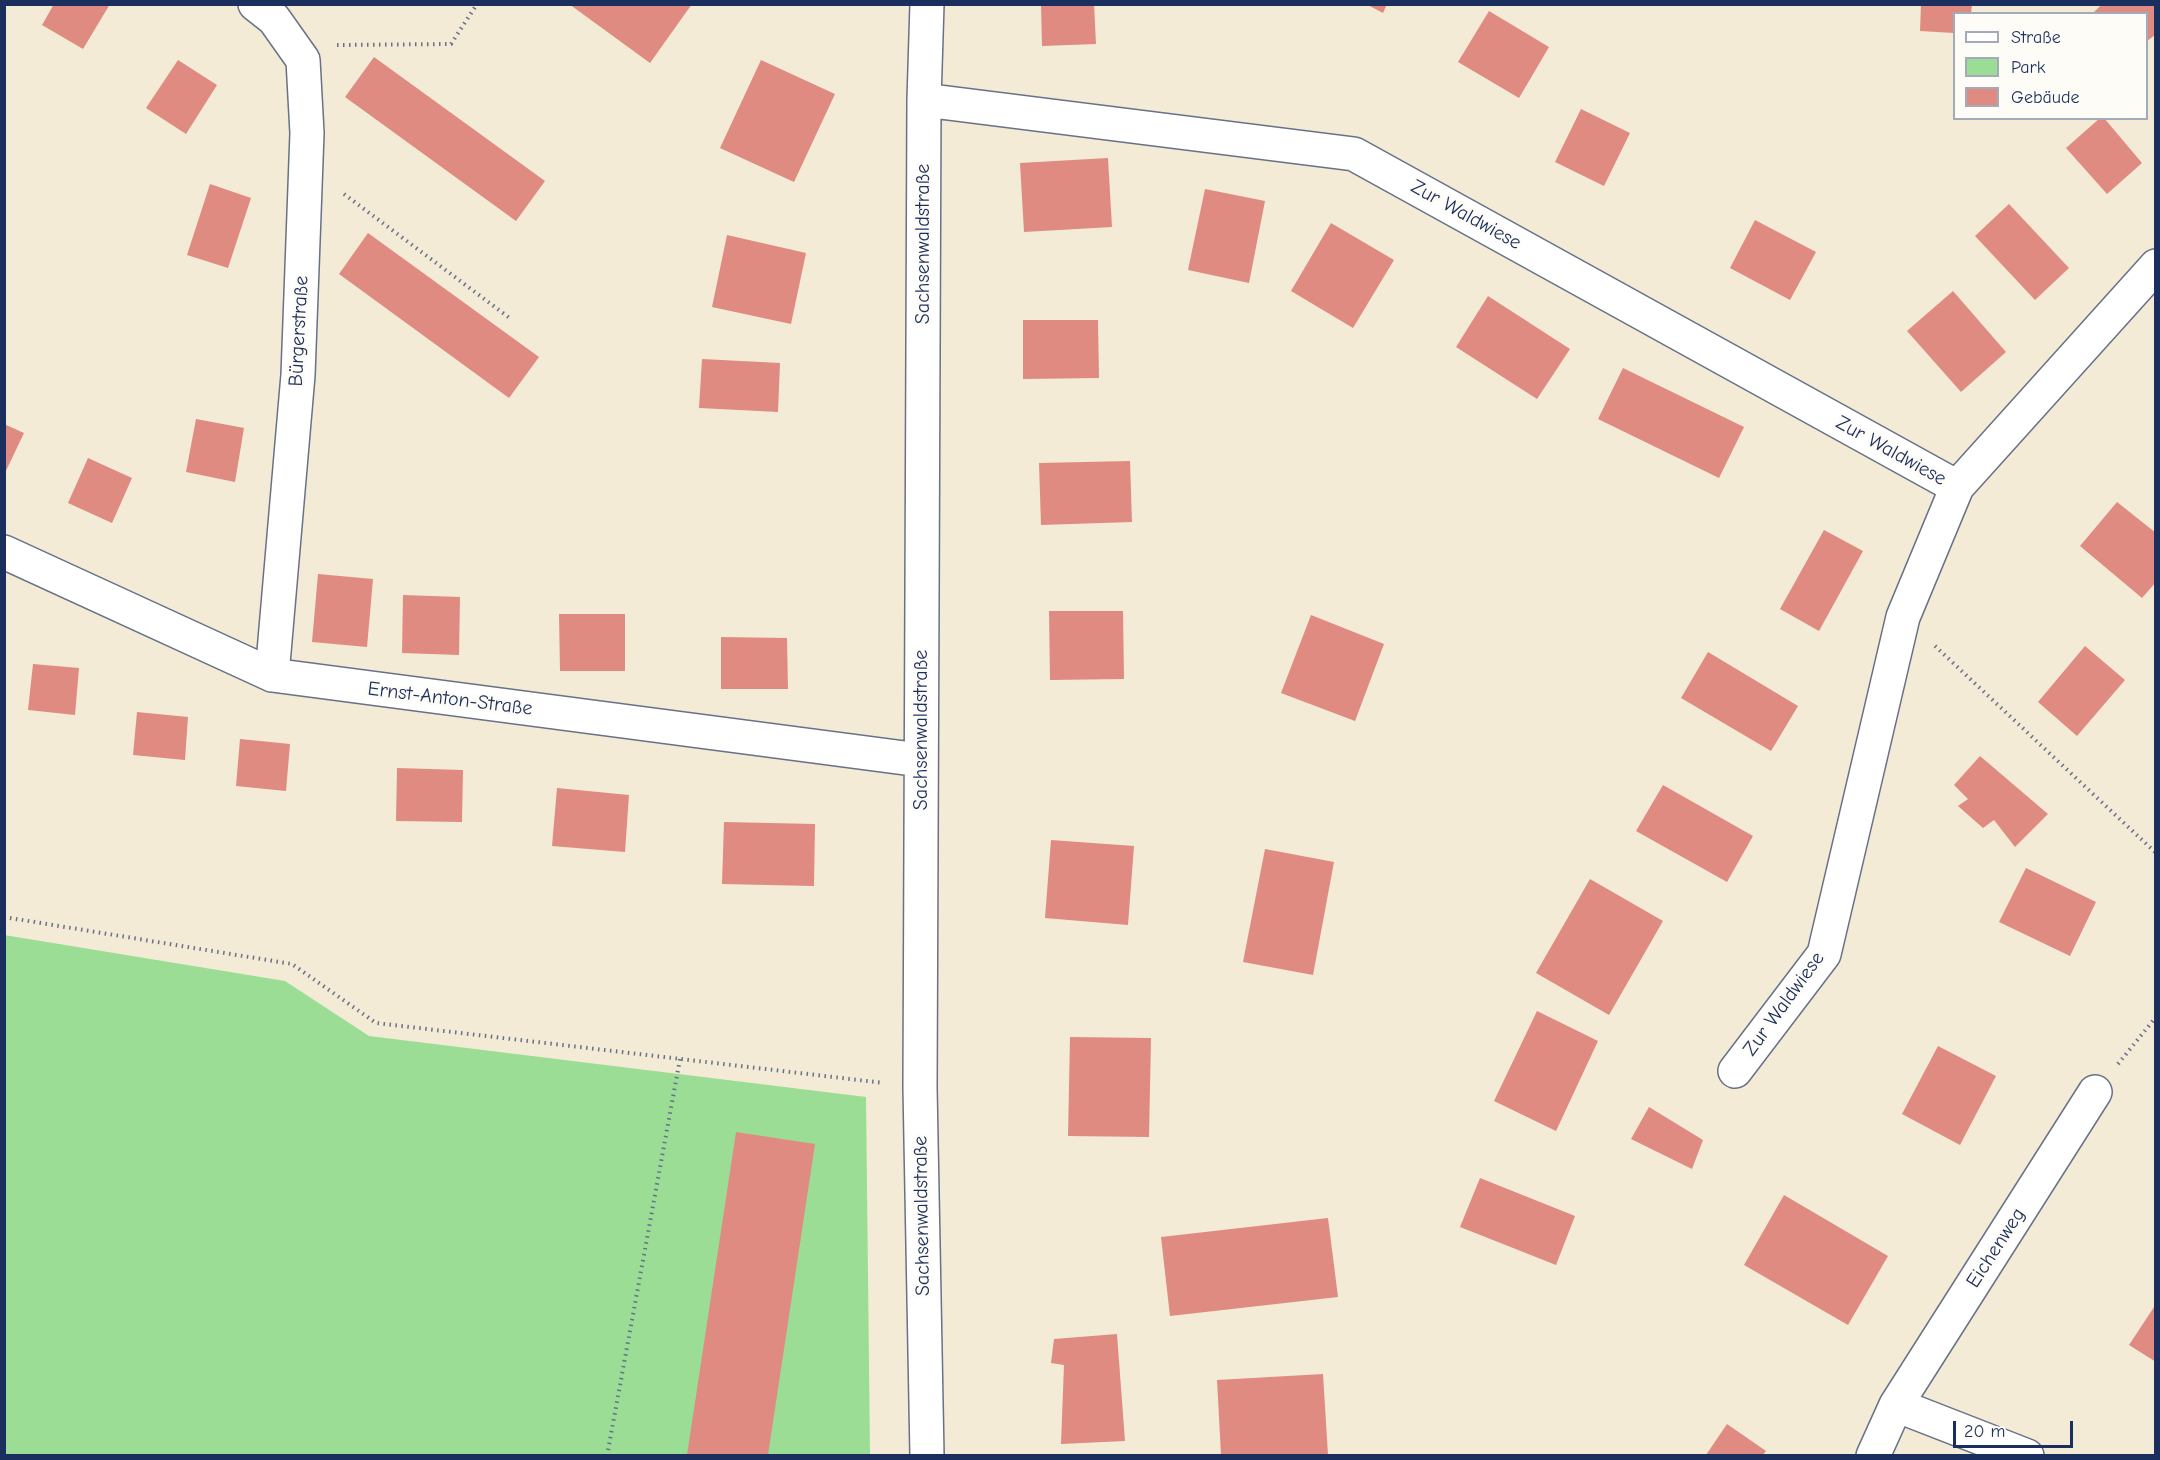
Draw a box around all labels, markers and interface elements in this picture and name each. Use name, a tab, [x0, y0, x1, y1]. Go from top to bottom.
legend	[1953, 12, 2148, 120]
text: Straße	[2011, 27, 2061, 48]
text: Park	[2011, 57, 2045, 78]
text: Gebäude	[2011, 87, 2080, 108]
street label: Sachsenwaldstraße	[911, 164, 935, 324]
street label: Zur Waldwiese	[1407, 175, 1525, 255]
street label: Bürgerstraße	[284, 275, 314, 387]
street label: Zur Waldwiese	[1832, 411, 1950, 491]
street label: Sachsenwaldstraße	[909, 650, 933, 810]
street label: Ernst-Anton-Straße	[366, 677, 534, 721]
street label: Zur Waldwiese	[1738, 947, 1830, 1061]
street label: Sachsenwaldstraße	[909, 1136, 935, 1296]
street label: Eichenweg	[1961, 1204, 2031, 1292]
scale bar	[1956, 1409, 2076, 1447]
text: 20 m	[1964, 1421, 2005, 1442]

